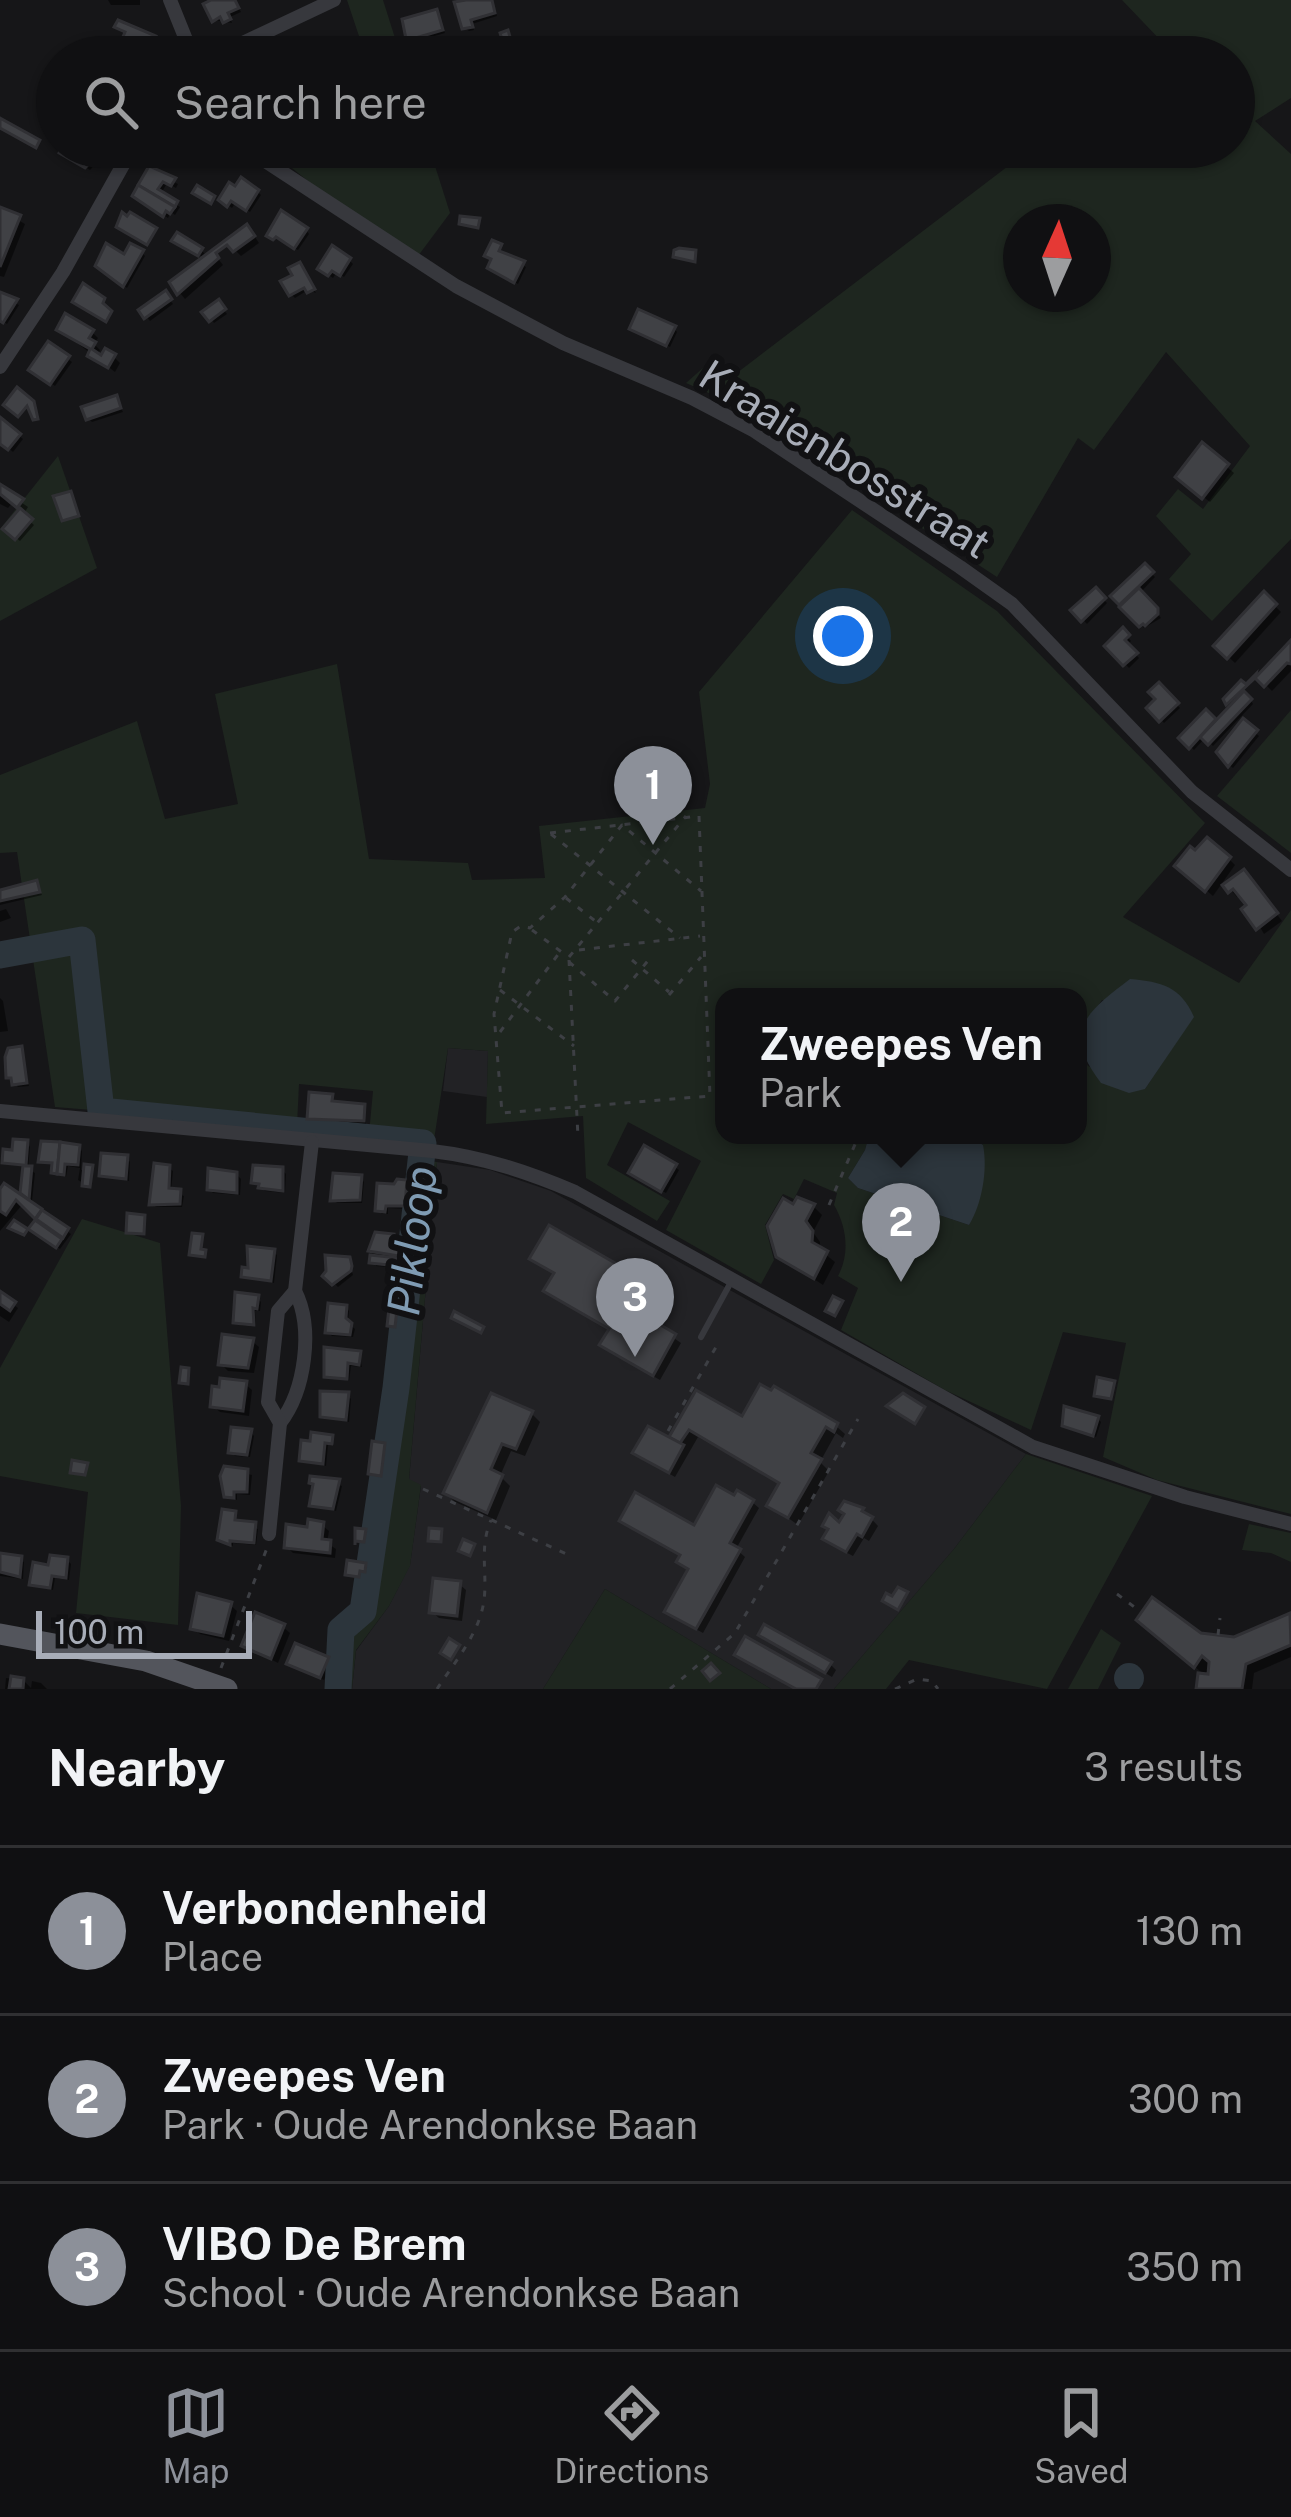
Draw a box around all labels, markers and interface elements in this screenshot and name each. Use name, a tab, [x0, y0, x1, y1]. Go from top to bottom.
search box	[36, 36, 1255, 168]
icon: search	[78, 69, 144, 135]
text: Search here	[174, 76, 427, 129]
north arrow	[1003, 204, 1111, 312]
street label: Kraaienbosstraat	[691, 349, 1000, 568]
your location	[813, 606, 873, 666]
pin: 1	[614, 746, 692, 845]
popup	[715, 988, 1087, 1144]
text: Zweepes Ven	[759, 1017, 1043, 1070]
text: Park	[759, 1070, 842, 1116]
water label: Pikloop	[376, 1163, 447, 1319]
pin: 2	[862, 1183, 940, 1282]
pin: 3	[596, 1258, 674, 1357]
scale bar	[36, 1605, 252, 1658]
text: 100 m	[54, 1613, 144, 1651]
text: Nearby	[48, 1738, 225, 1797]
text: 3 results	[1084, 1744, 1243, 1790]
text: Verbondenheid	[162, 1881, 488, 1934]
text: 1	[79, 1908, 95, 1954]
text: 130 m	[1136, 1908, 1243, 1954]
text: Place	[162, 1934, 263, 1980]
text: Zweepes Ven	[162, 2049, 446, 2102]
text: 2	[75, 2076, 99, 2122]
text: 300 m	[1128, 2076, 1243, 2122]
text: Park · Oude Arendonkse Baan	[162, 2102, 698, 2148]
text: VIBO De Brem	[162, 2217, 466, 2270]
text: 3	[74, 2244, 100, 2290]
text: 350 m	[1126, 2244, 1243, 2290]
text: School · Oude Arendonkse Baan	[162, 2270, 740, 2316]
tab: Map	[162, 2380, 229, 2490]
tab: Directions	[554, 2380, 709, 2490]
tab: Saved	[1034, 2380, 1129, 2490]

